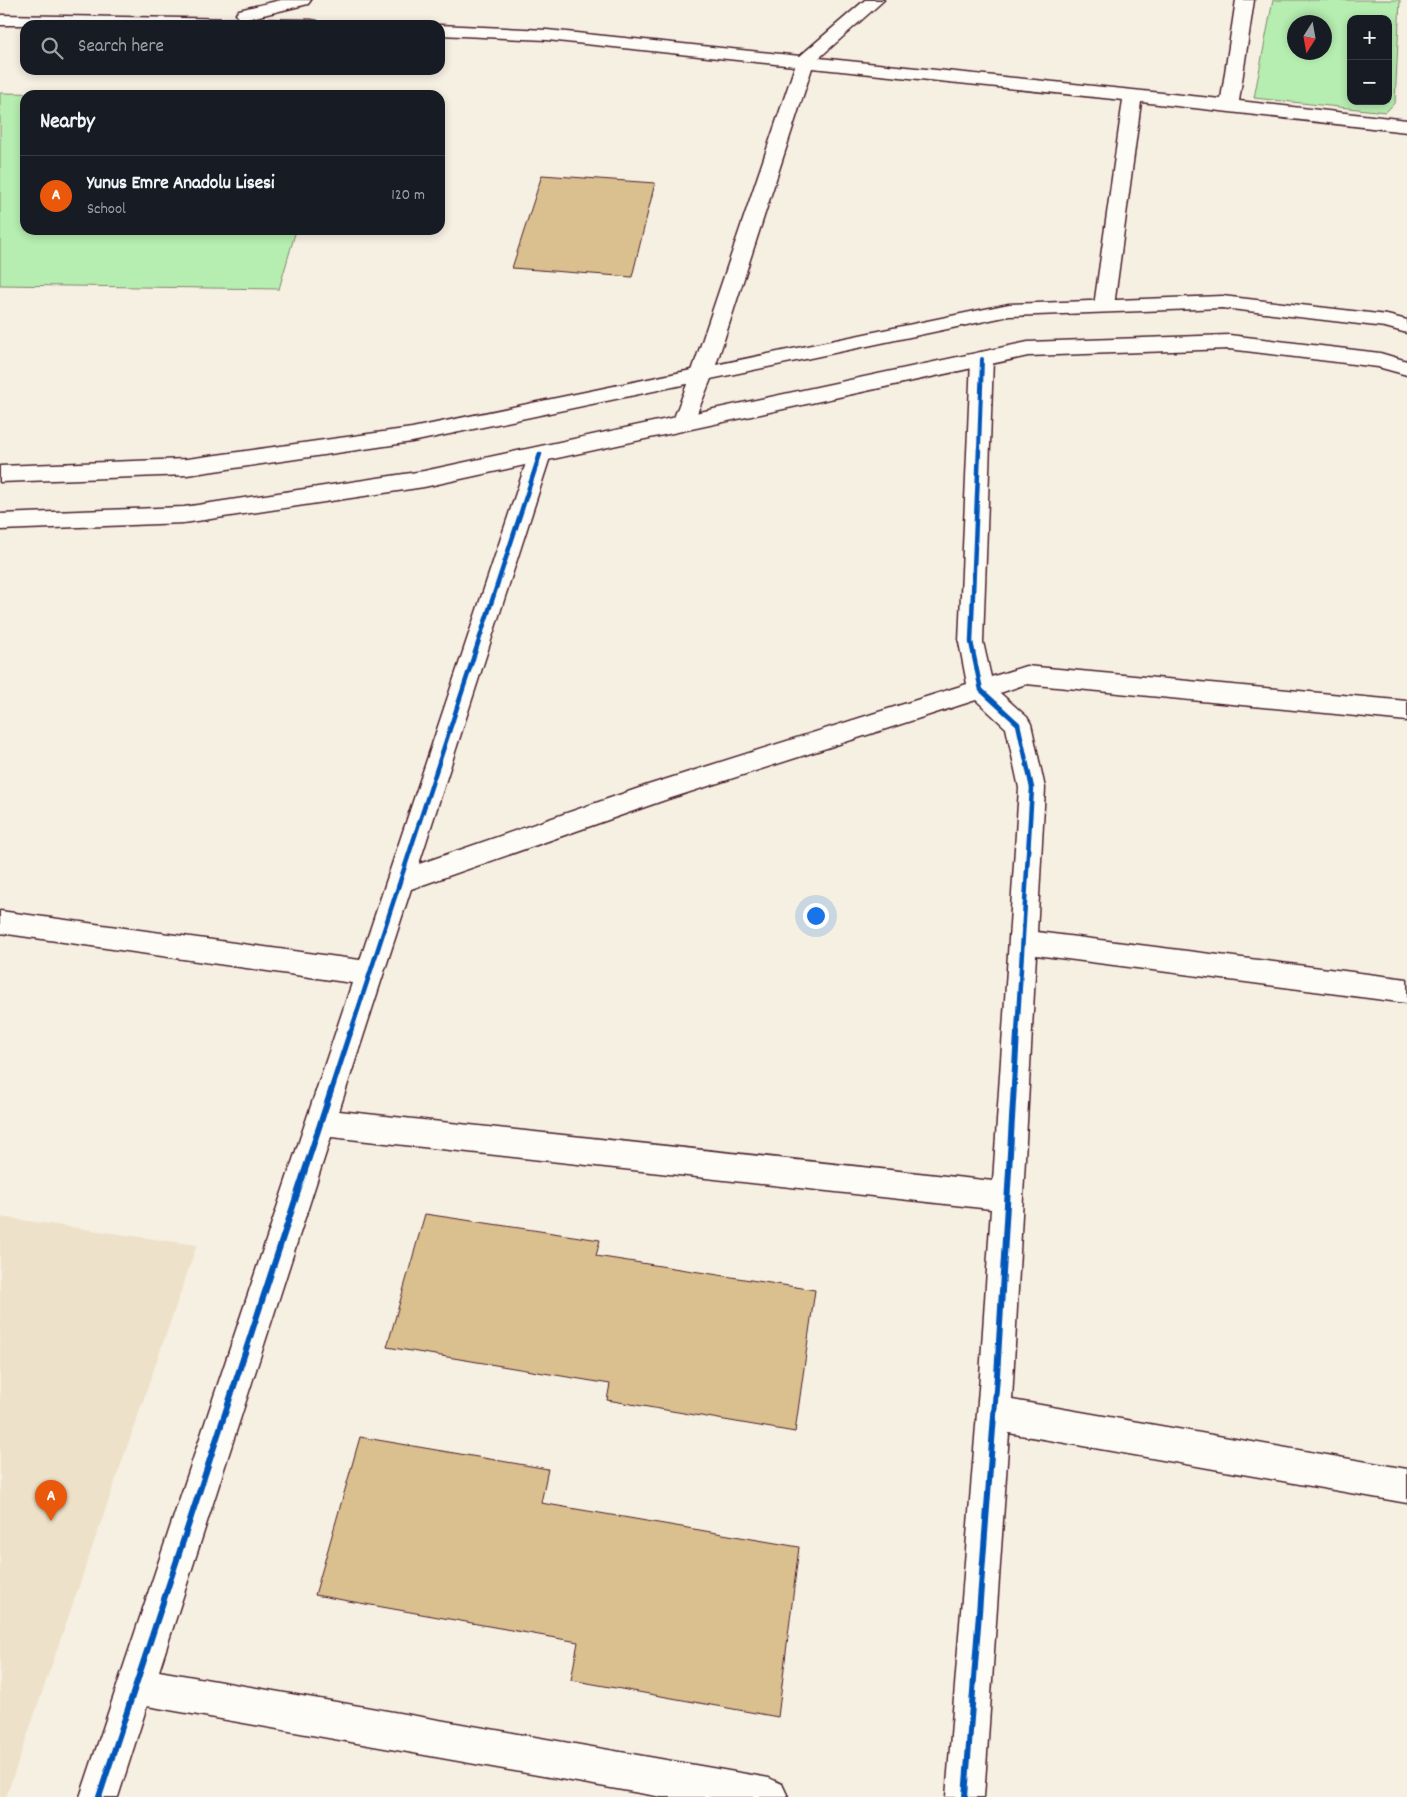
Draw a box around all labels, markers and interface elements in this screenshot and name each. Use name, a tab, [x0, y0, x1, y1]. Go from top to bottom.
north arrow	[1287, 15, 1332, 60]
map controls	[1347, 15, 1392, 105]
button: +	[1347, 15, 1392, 60]
search box	[20, 20, 445, 75]
icon: search	[38, 34, 66, 62]
text: Search here	[78, 34, 164, 61]
button: −	[1347, 60, 1392, 105]
text: Nearby	[40, 108, 95, 138]
text: Yunus Emre Anadolu Lisesi	[87, 171, 274, 198]
text: A	[52, 184, 60, 207]
text: 120 m	[391, 184, 425, 207]
text: School	[87, 198, 126, 221]
your location	[803, 903, 829, 929]
pin: A	[35, 1480, 67, 1521]

